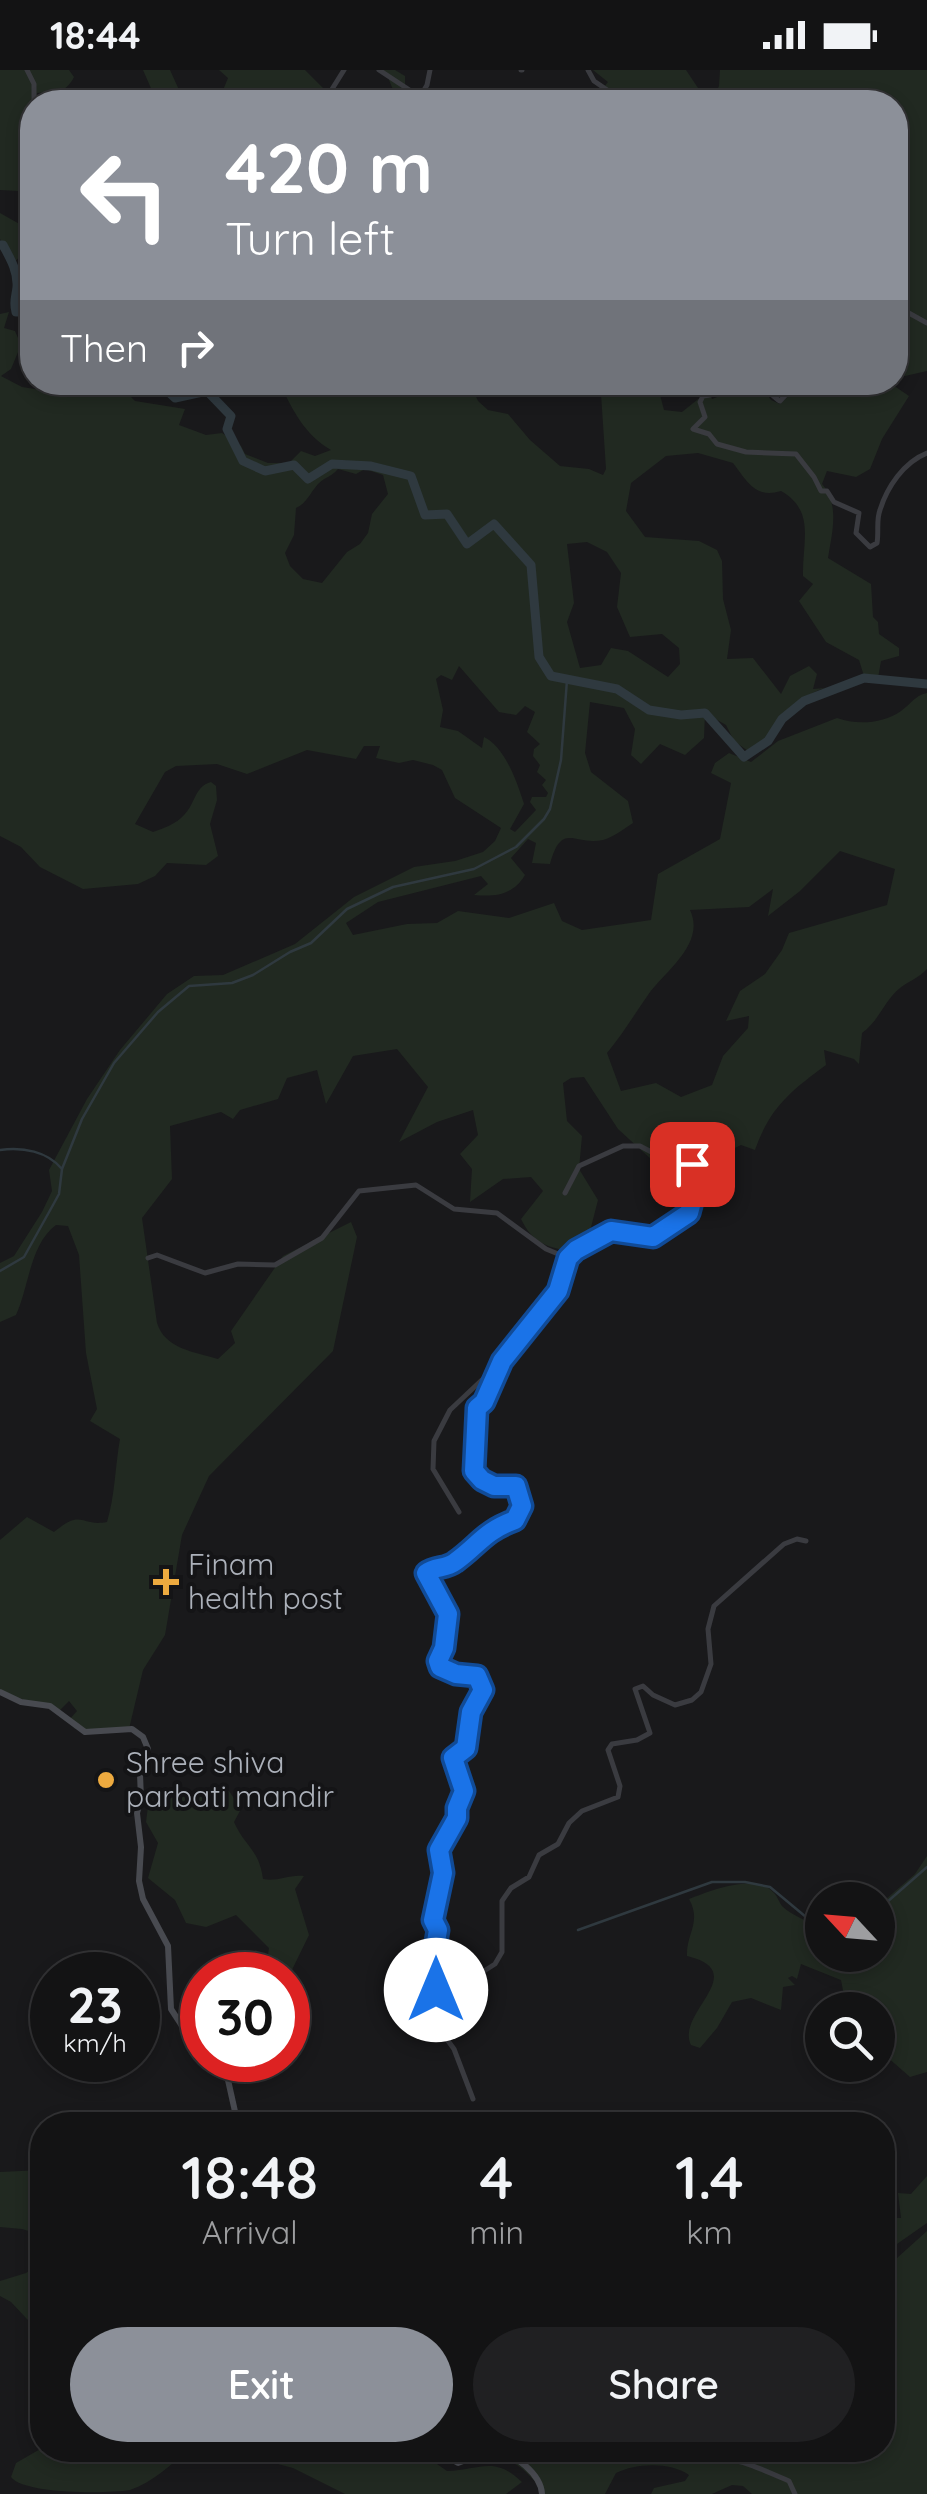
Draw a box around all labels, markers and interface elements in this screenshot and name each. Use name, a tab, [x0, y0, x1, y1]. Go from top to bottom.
text: 18:44	[50, 11, 141, 59]
text: 420 m	[225, 123, 433, 211]
icon: left	[60, 130, 190, 260]
text: Turn left	[225, 210, 395, 266]
icon: right	[168, 320, 223, 375]
text: Then	[60, 324, 148, 372]
pin	[650, 1122, 735, 1207]
icon: arrive	[665, 1137, 720, 1192]
place label: Finam health post	[188, 1545, 343, 1617]
marker: Finam health post	[153, 1569, 179, 1595]
place label: Shree shiva parbati mandir	[126, 1743, 335, 1815]
marker: Shree shiva parbati mandir	[95, 1769, 117, 1791]
north arrow	[805, 1882, 895, 1972]
map controls	[805, 1882, 895, 2082]
position arrow	[384, 1938, 488, 2042]
speed limit sign: 30	[180, 1952, 310, 2082]
text: 23	[67, 1973, 123, 2036]
button: search	[805, 1992, 895, 2082]
text: km/h	[63, 2027, 127, 2058]
text: 18:48	[181, 2139, 318, 2214]
text: 4	[480, 2139, 514, 2214]
text: 1.4	[675, 2139, 744, 2214]
text: Arrival	[202, 2212, 298, 2252]
text: min	[469, 2212, 524, 2252]
text: km	[686, 2212, 733, 2252]
button: Exit	[70, 2327, 453, 2442]
button: Share	[473, 2327, 855, 2442]

